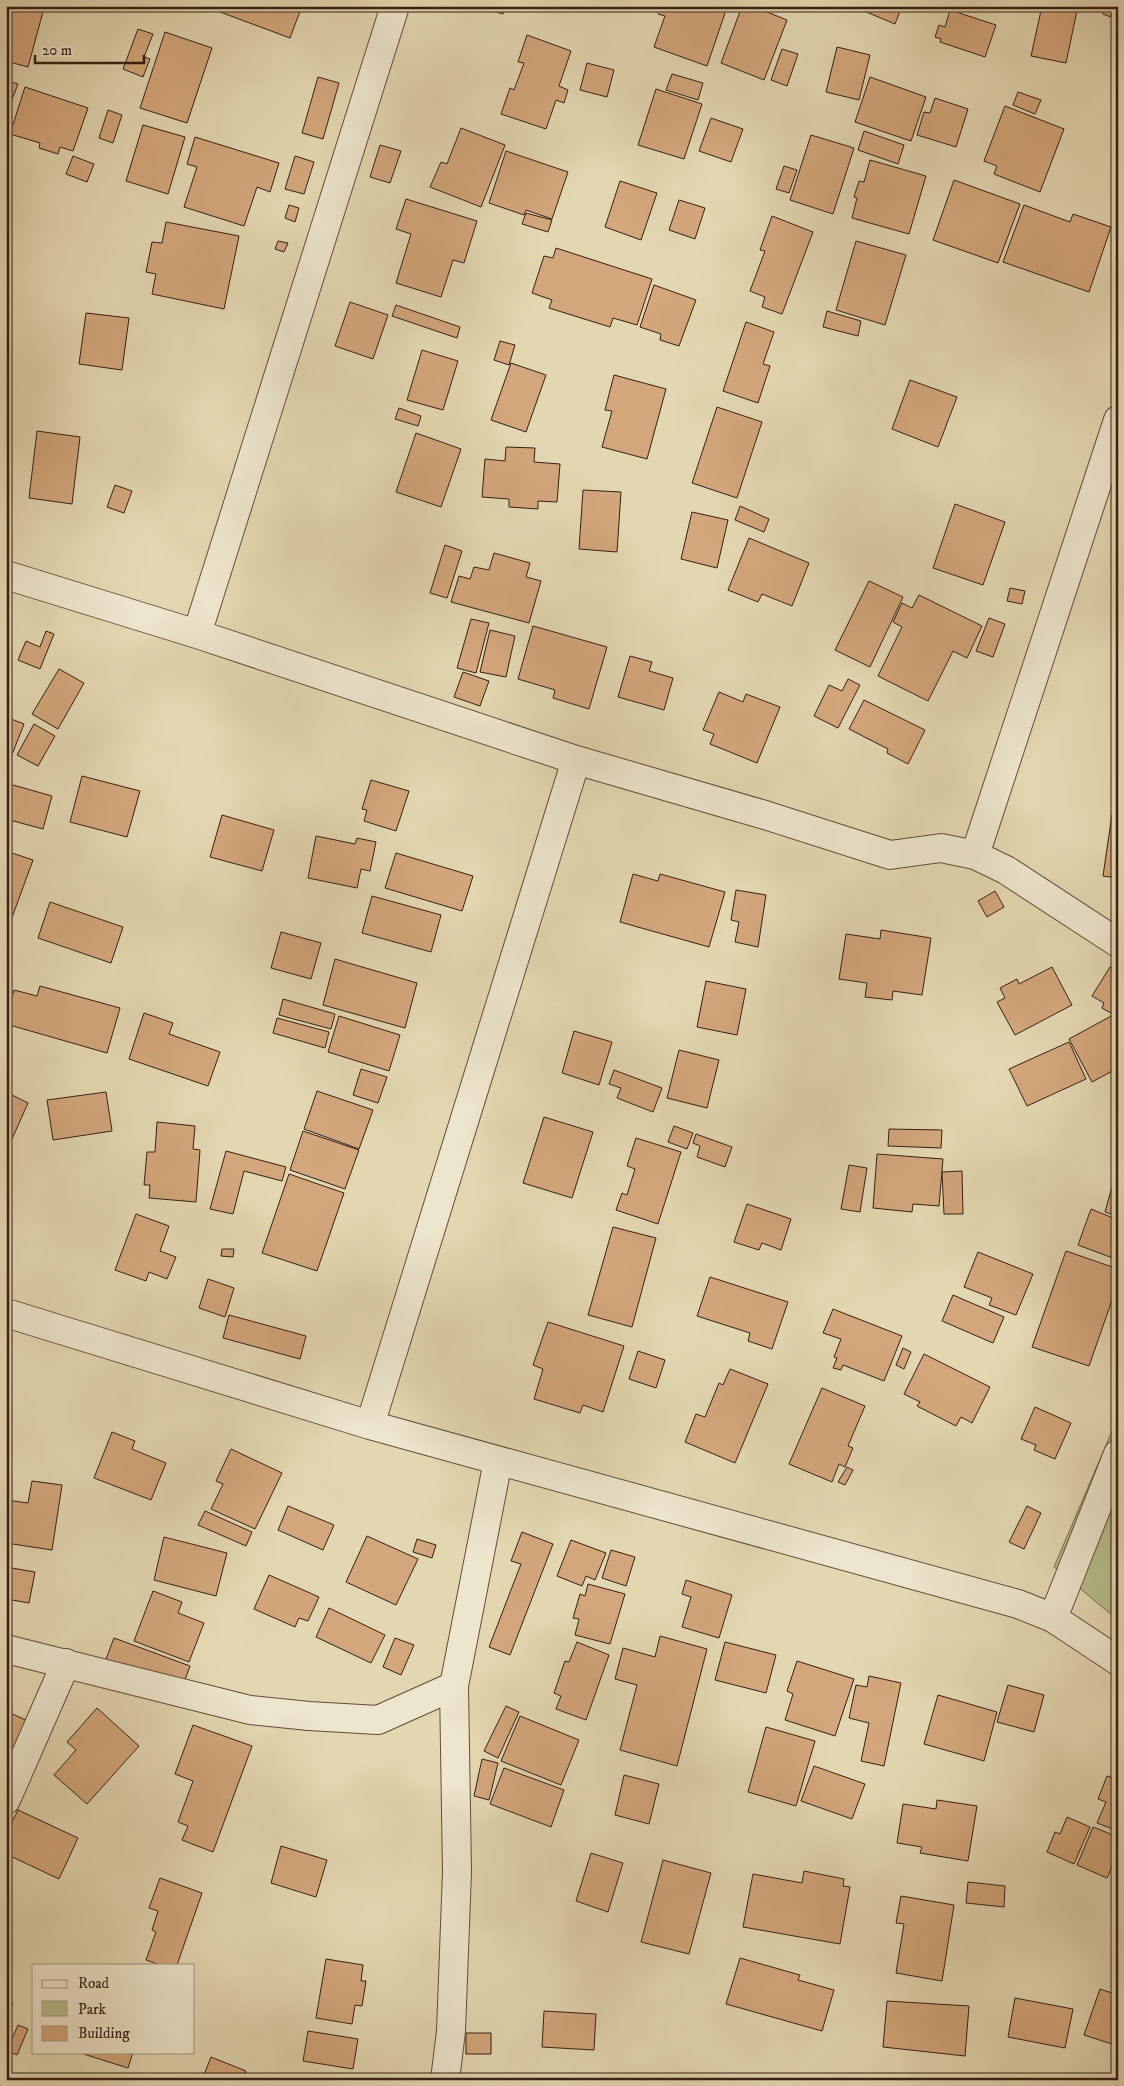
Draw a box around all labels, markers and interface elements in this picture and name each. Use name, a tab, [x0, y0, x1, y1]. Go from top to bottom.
scale bar	[35, 32, 144, 64]
text: 20 m	[42, 41, 72, 60]
legend	[32, 1964, 195, 2054]
text: Road	[78, 1974, 110, 1993]
text: Park	[78, 2000, 107, 2019]
text: Building	[78, 2024, 130, 2043]

